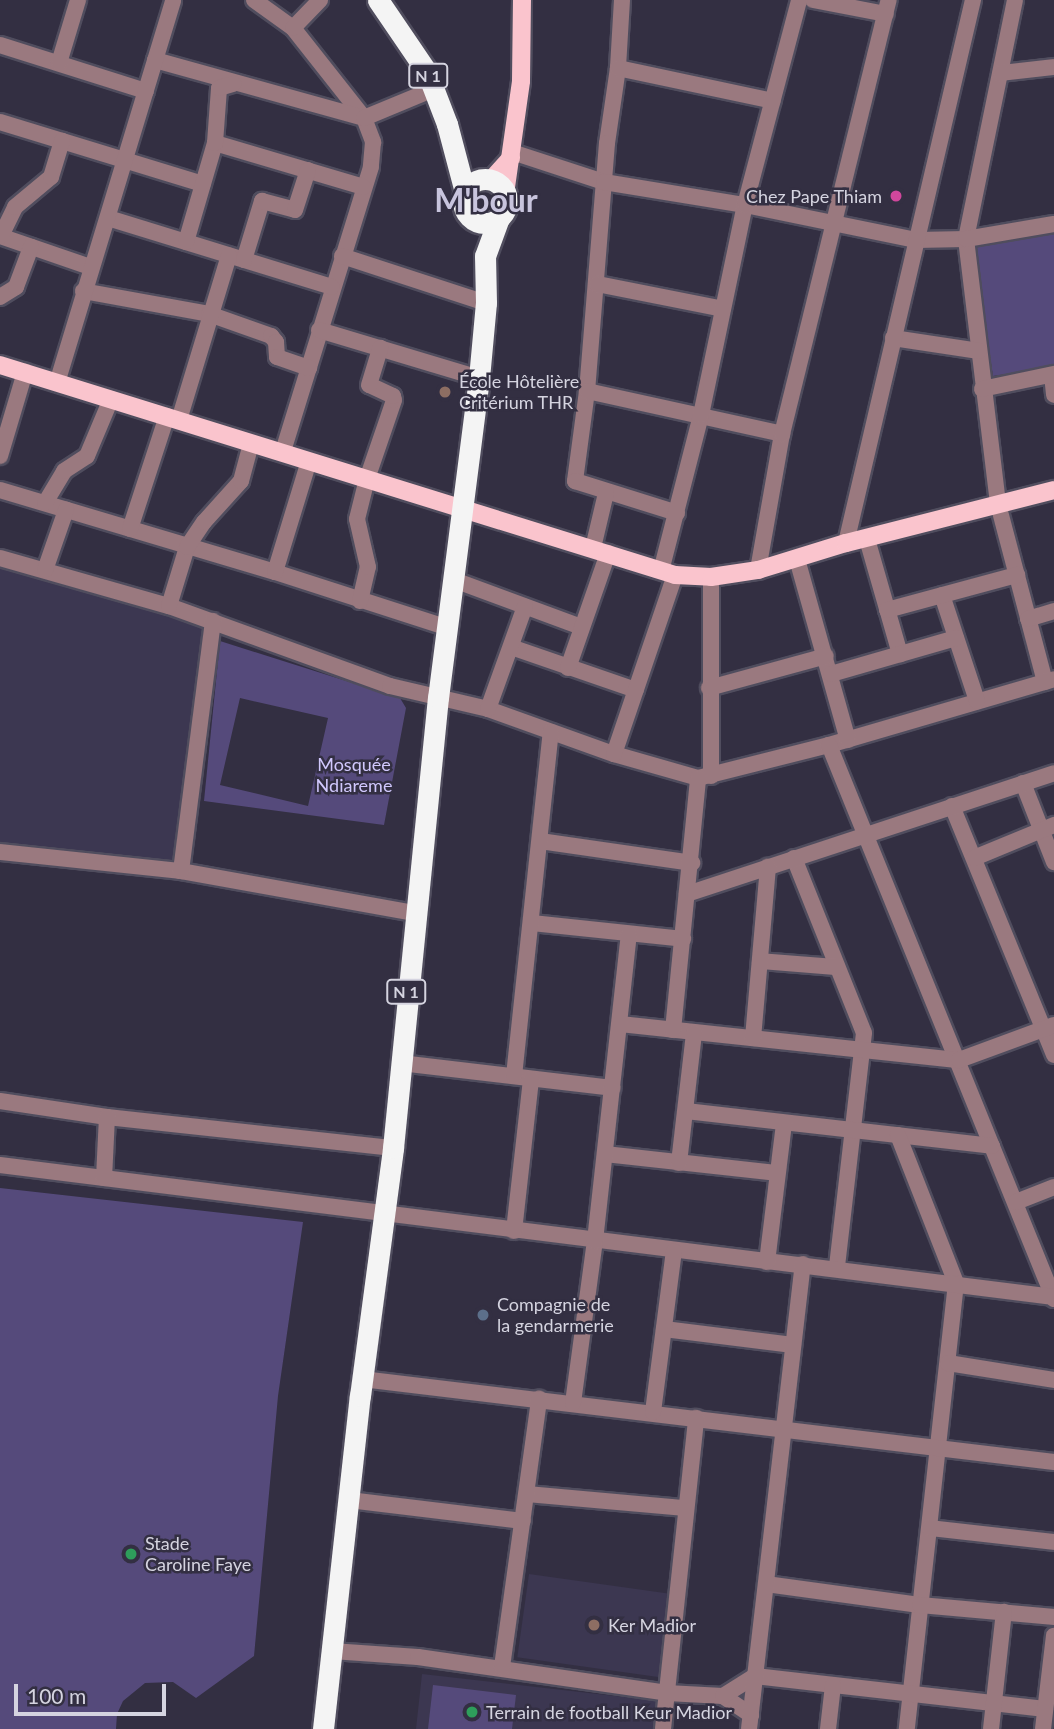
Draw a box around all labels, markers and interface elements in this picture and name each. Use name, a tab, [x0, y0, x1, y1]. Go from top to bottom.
road number: N 1	[407, 64, 449, 88]
district label: M'bour	[434, 181, 538, 219]
place label: Chez Pape Thiam	[745, 185, 882, 207]
marker: Chez Pape Thiam	[888, 188, 904, 204]
place label: École Hôtelière Critérium THR	[459, 371, 579, 414]
marker: École Hôtelière Critérium THR	[437, 384, 453, 400]
park label: Mosquée Ndiareme	[316, 754, 392, 796]
road number: N 1	[385, 980, 427, 1004]
place label: Compagnie de la gendarmerie	[497, 1294, 614, 1336]
marker: Compagnie de la gendarmerie	[475, 1307, 491, 1323]
place label: Stade Caroline Faye	[145, 1533, 251, 1576]
marker: Stade Caroline Faye	[123, 1546, 139, 1562]
place label: Ker Madior	[608, 1614, 696, 1636]
marker: Ker Madior	[586, 1617, 602, 1633]
scale bar	[18, 1670, 170, 1714]
text: 100 m	[27, 1683, 86, 1708]
place label: Terrain de football Keur Madior	[486, 1701, 732, 1723]
marker: Terrain de football Keur Madior	[464, 1704, 480, 1720]

